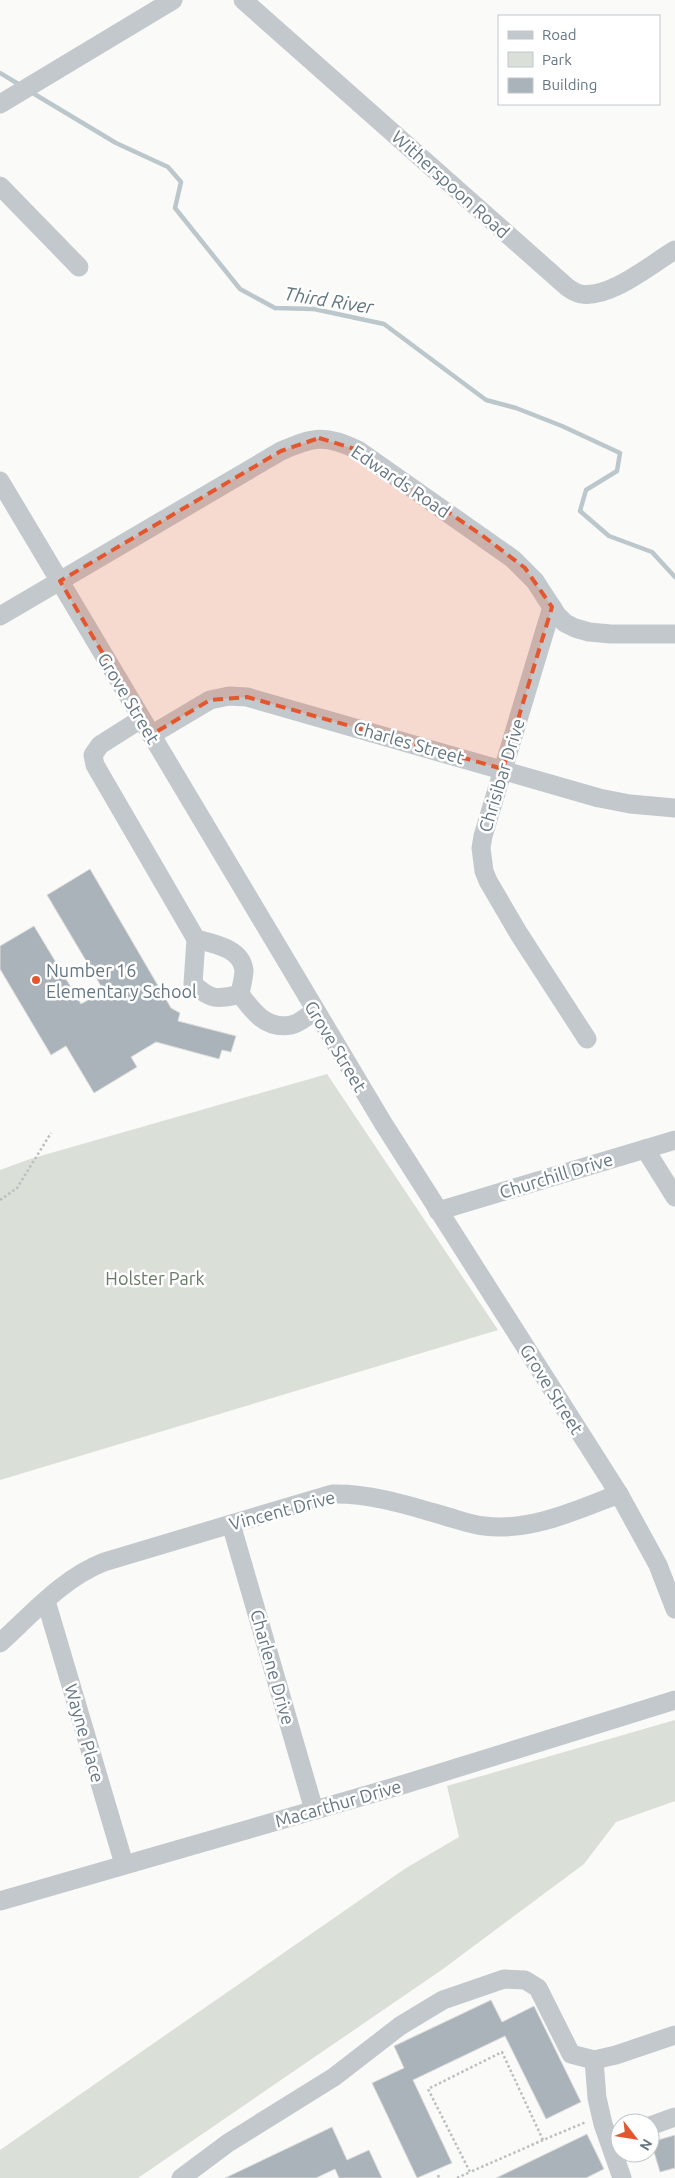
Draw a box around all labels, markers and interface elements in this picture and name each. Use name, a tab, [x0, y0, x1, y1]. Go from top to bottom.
legend	[498, 15, 660, 105]
text: Road	[542, 26, 577, 43]
text: Park	[542, 51, 572, 68]
text: Building	[542, 76, 597, 93]
street label: Witherspoon Road	[388, 126, 514, 242]
water label: Third River	[283, 282, 376, 318]
street label: Edwards Road	[348, 441, 454, 521]
street label: Grove Street	[94, 649, 164, 747]
street label: Chrisibar Drive	[474, 716, 528, 834]
street label: Charles Street	[351, 717, 467, 767]
place label: Number 16 Elementary School	[46, 960, 197, 1001]
marker: Number 16 Elementary School	[30, 974, 42, 986]
street label: Grove Street	[301, 997, 371, 1095]
street label: Churchill Drive	[497, 1148, 615, 1202]
park label: Holster Park	[105, 1268, 205, 1288]
street label: Grove Street	[516, 1340, 588, 1438]
street label: Vincent Drive	[227, 1486, 337, 1534]
street label: Charlene Drive	[247, 1607, 299, 1727]
street label: Wayne Place	[61, 1681, 109, 1785]
street label: Macarthur Drive	[273, 1775, 403, 1831]
north arrow	[610, 2113, 660, 2163]
text: N	[637, 2136, 656, 2153]

